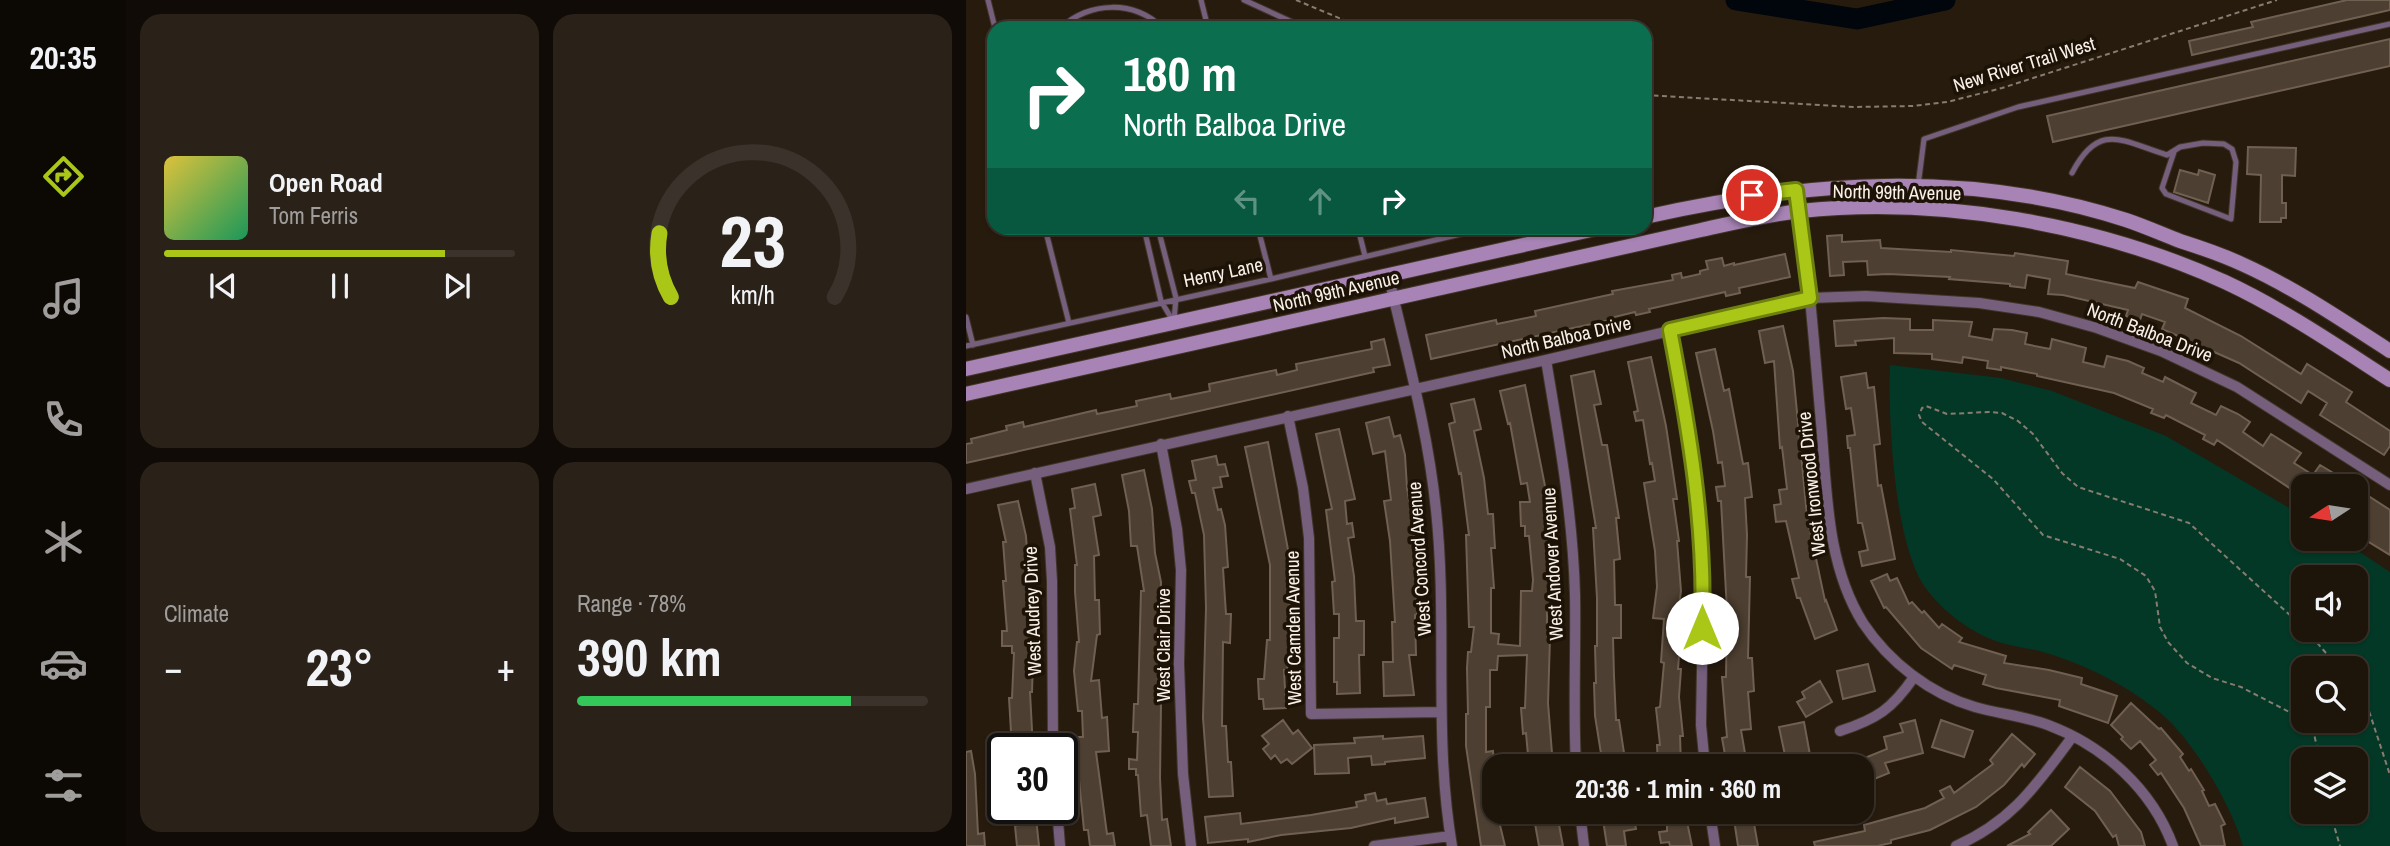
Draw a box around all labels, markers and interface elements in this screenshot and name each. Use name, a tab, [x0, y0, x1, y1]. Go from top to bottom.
street label: New River Trail West	[1950, 30, 2099, 98]
text: 20:35	[29, 36, 97, 79]
text: 180 m	[1123, 40, 1237, 106]
icon: right	[1008, 49, 1099, 140]
text: North Balboa Drive	[1123, 103, 1346, 146]
icon: directions	[39, 152, 88, 201]
text: Open Road	[269, 165, 383, 200]
pin	[1722, 165, 1782, 225]
icon: arrive	[1733, 176, 1771, 214]
street label: North 99th Avenue	[1832, 178, 1962, 206]
icon: left	[1228, 182, 1266, 220]
icon: ahead	[1301, 182, 1339, 220]
icon: right	[1374, 182, 1412, 220]
text: 23	[719, 192, 786, 290]
text: Tom Ferris	[269, 200, 358, 231]
street label: Henry Lane	[1181, 251, 1265, 293]
street label: North 99th Avenue	[1270, 264, 1402, 318]
icon: previous	[204, 267, 242, 305]
icon: pause	[321, 267, 359, 305]
icon: next	[438, 267, 476, 305]
icon: music	[39, 274, 88, 323]
text: km/h	[730, 278, 775, 312]
street label: North Balboa Drive	[2083, 296, 2217, 368]
street label: North Balboa Drive	[1499, 309, 1633, 365]
icon: phone	[39, 395, 88, 444]
street label: West Ironwood Drive	[1790, 410, 1832, 558]
north arrow	[2291, 474, 2368, 551]
map controls	[2291, 474, 2368, 824]
street label: West Concord Avenue	[1401, 481, 1437, 637]
street label: West Andover Avenue	[1535, 487, 1569, 641]
icon: climate	[39, 517, 88, 566]
street label: West Audrey Drive	[1017, 546, 1047, 676]
street label: West Camden Avenue	[1279, 551, 1307, 705]
button: sound	[2291, 565, 2368, 642]
text: Range · 78%	[577, 588, 686, 619]
street label: West Clair Drive	[1150, 588, 1176, 702]
position arrow	[1665, 591, 1739, 665]
text: Climate	[164, 598, 229, 629]
text: 390 km	[577, 622, 722, 692]
text: 23°	[305, 632, 374, 702]
icon: car	[39, 639, 88, 688]
text: −	[164, 642, 182, 693]
text: +	[497, 642, 515, 693]
button: search	[2291, 656, 2368, 733]
speed limit sign: 30	[987, 733, 1078, 824]
button: layers	[2291, 747, 2368, 824]
icon: filters	[39, 761, 88, 810]
text: 20:36 · 1 min · 360 m	[1575, 771, 1781, 806]

